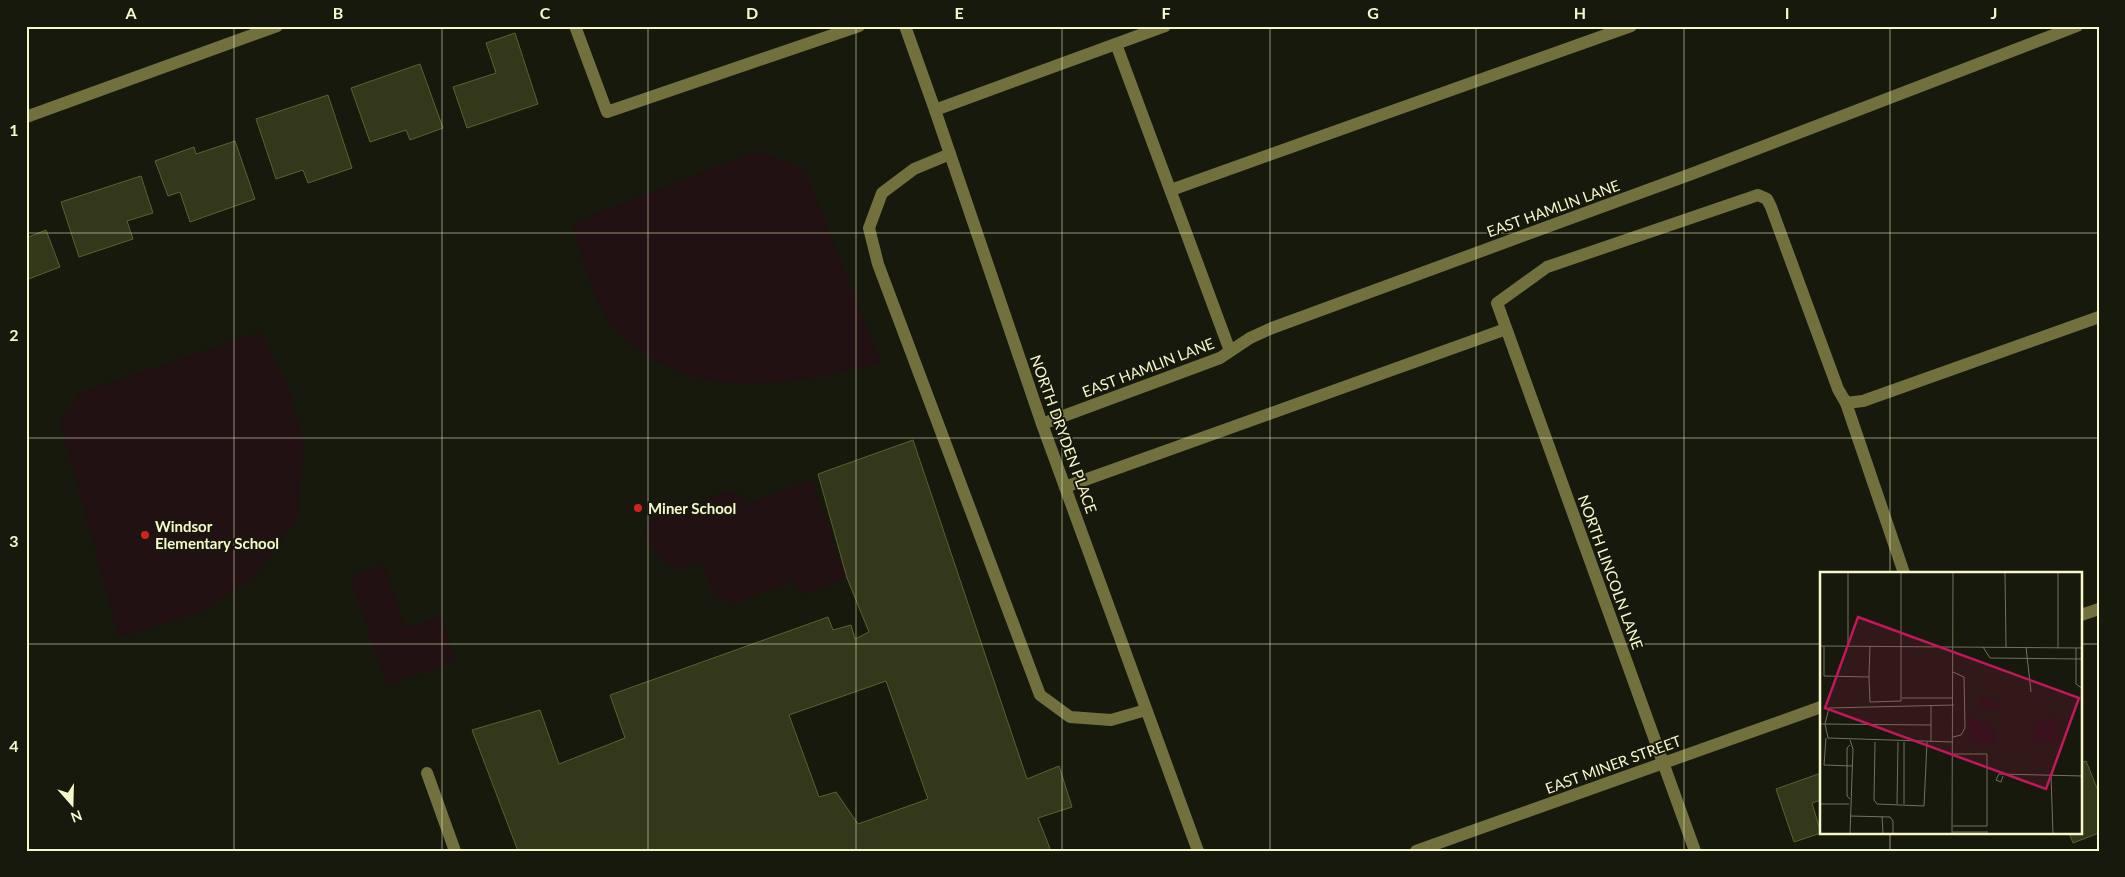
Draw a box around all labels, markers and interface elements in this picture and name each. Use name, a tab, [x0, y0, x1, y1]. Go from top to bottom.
text: A	[124, 3, 137, 22]
text: B	[333, 3, 343, 22]
text: C	[540, 3, 551, 22]
text: D	[746, 3, 758, 22]
text: E	[954, 3, 964, 22]
text: F	[1161, 3, 1171, 22]
text: G	[1367, 3, 1379, 22]
text: H	[1574, 3, 1586, 22]
text: I	[1785, 3, 1789, 22]
text: J	[1991, 3, 1997, 22]
text: 1	[9, 120, 19, 139]
street label: EAST HAMLIN LANE	[1484, 176, 1622, 240]
text: 2	[9, 325, 19, 344]
street label: EAST HAMLIN LANE	[1079, 334, 1217, 400]
street label: NORTH DRYDEN PLACE	[1027, 352, 1101, 516]
street label: NORTH LINCOLN LANE	[1575, 492, 1647, 652]
place label: Miner School	[648, 499, 736, 517]
marker: Miner School	[632, 502, 644, 514]
place label: Windsor Elementary School	[155, 517, 279, 552]
marker: Windsor Elementary School	[139, 529, 151, 541]
text: 3	[9, 531, 19, 550]
inset map	[1820, 572, 2082, 834]
street label: EAST MINER STREET	[1543, 731, 1684, 797]
text: 4	[9, 736, 19, 755]
north arrow	[48, 780, 98, 830]
text: N	[69, 807, 85, 827]

